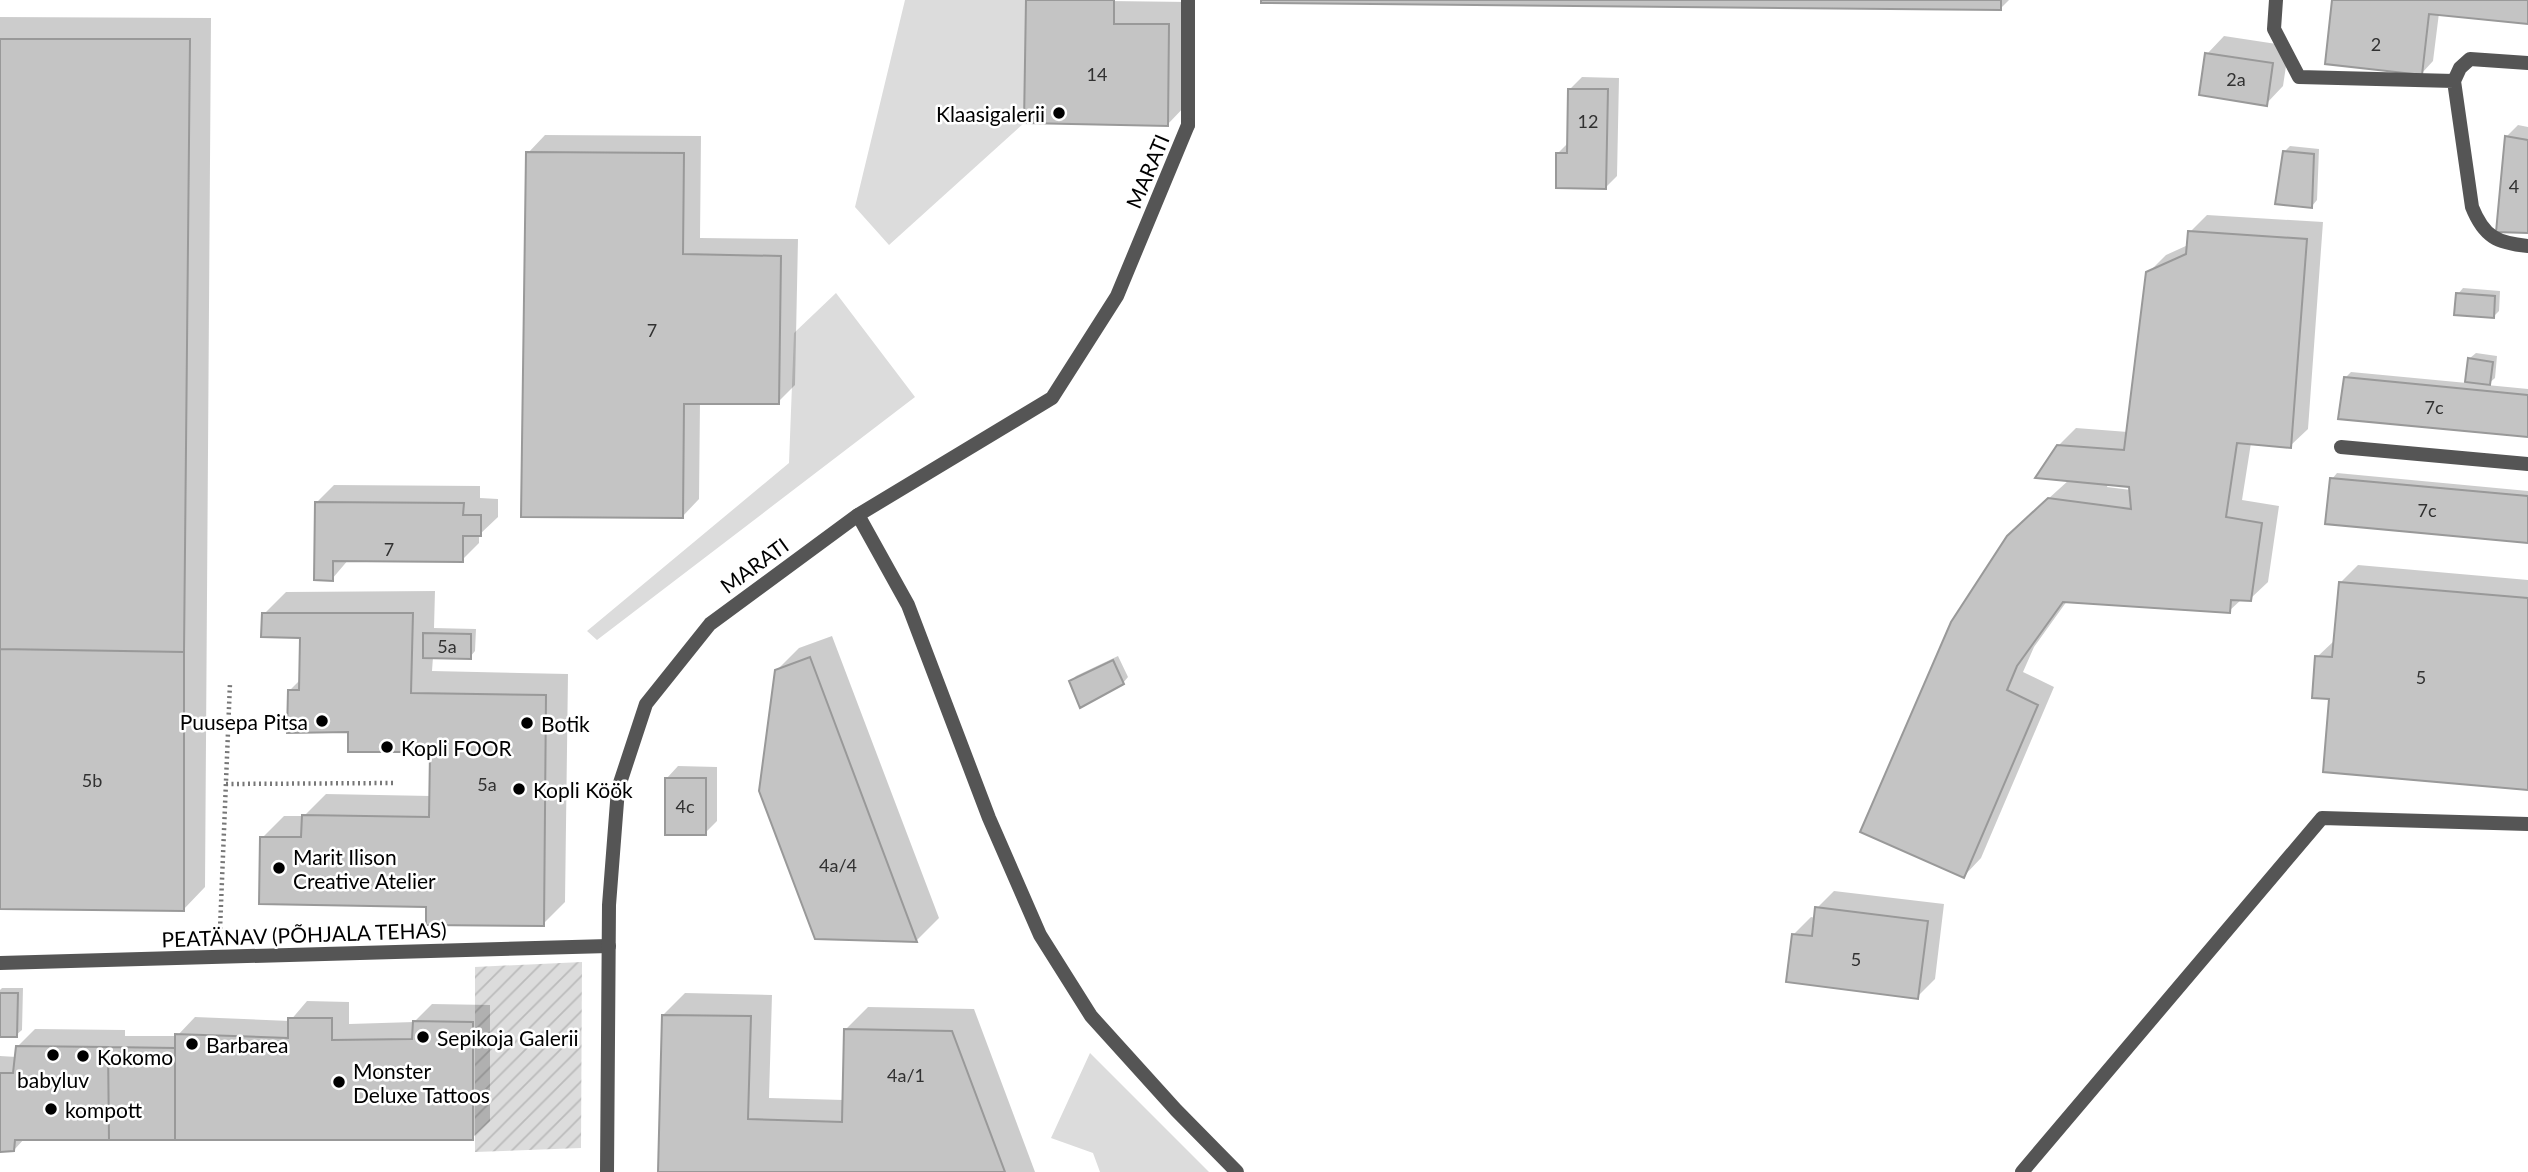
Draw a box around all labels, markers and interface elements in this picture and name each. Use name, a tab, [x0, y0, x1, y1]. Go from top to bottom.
house number: 2	[2371, 33, 2381, 55]
house number: 14	[1087, 63, 1107, 85]
house number: 2a	[2226, 68, 2246, 90]
place label: Klaasigalerii	[936, 101, 1045, 126]
marker: Klaasigalerii	[1051, 105, 1067, 121]
house number: 12	[1578, 110, 1598, 132]
street label: MARATI	[1120, 130, 1174, 212]
house number: 4	[2509, 175, 2519, 197]
house number: 7	[647, 319, 657, 341]
house number: 7c	[2424, 396, 2444, 418]
house number: 7c	[2417, 499, 2437, 521]
street label: MARATI	[715, 532, 793, 598]
house number: 7	[384, 538, 394, 560]
house number: 5a	[437, 635, 457, 657]
house number: 5	[2416, 666, 2426, 688]
place label: Puusepa Pitsa	[180, 709, 308, 734]
place label: Botik	[541, 711, 590, 736]
marker: Puusepa Pitsa	[314, 713, 330, 729]
marker: Botik	[519, 715, 535, 731]
place label: Kopli FOOR	[401, 735, 513, 760]
marker: Kopli FOOR	[379, 739, 395, 755]
house number: 5b	[82, 769, 102, 791]
house number: 5a	[477, 773, 497, 795]
place label: Kopli Köök	[533, 777, 633, 802]
marker: Kopli Köök	[511, 781, 527, 797]
house number: 4c	[675, 795, 695, 817]
place label: Marit Ilison Creative Atelier	[293, 844, 436, 893]
house number: 4a/4	[819, 854, 857, 876]
marker: Marit Ilison Creative Atelier	[271, 860, 287, 876]
street label: PEATÄNAV (PÕHJALA TEHAS)	[161, 917, 447, 951]
house number: 5	[1851, 948, 1861, 970]
place label: Sepikoja Galerii	[437, 1025, 579, 1050]
marker: Sepikoja Galerii	[415, 1029, 431, 1045]
place label: Barbarea	[206, 1032, 288, 1057]
marker: Barbarea	[184, 1036, 200, 1052]
place label: Kokomo	[97, 1044, 173, 1069]
marker: babyluv	[45, 1047, 61, 1063]
marker: Kokomo	[75, 1048, 91, 1064]
place label: Monster Deluxe Tattoos	[353, 1058, 490, 1107]
house number: 4a/1	[887, 1064, 925, 1086]
place label: babyluv	[17, 1067, 89, 1092]
marker: Monster Deluxe Tattoos	[331, 1074, 347, 1090]
place label: kompott	[65, 1097, 143, 1122]
marker: kompott	[43, 1101, 59, 1117]

